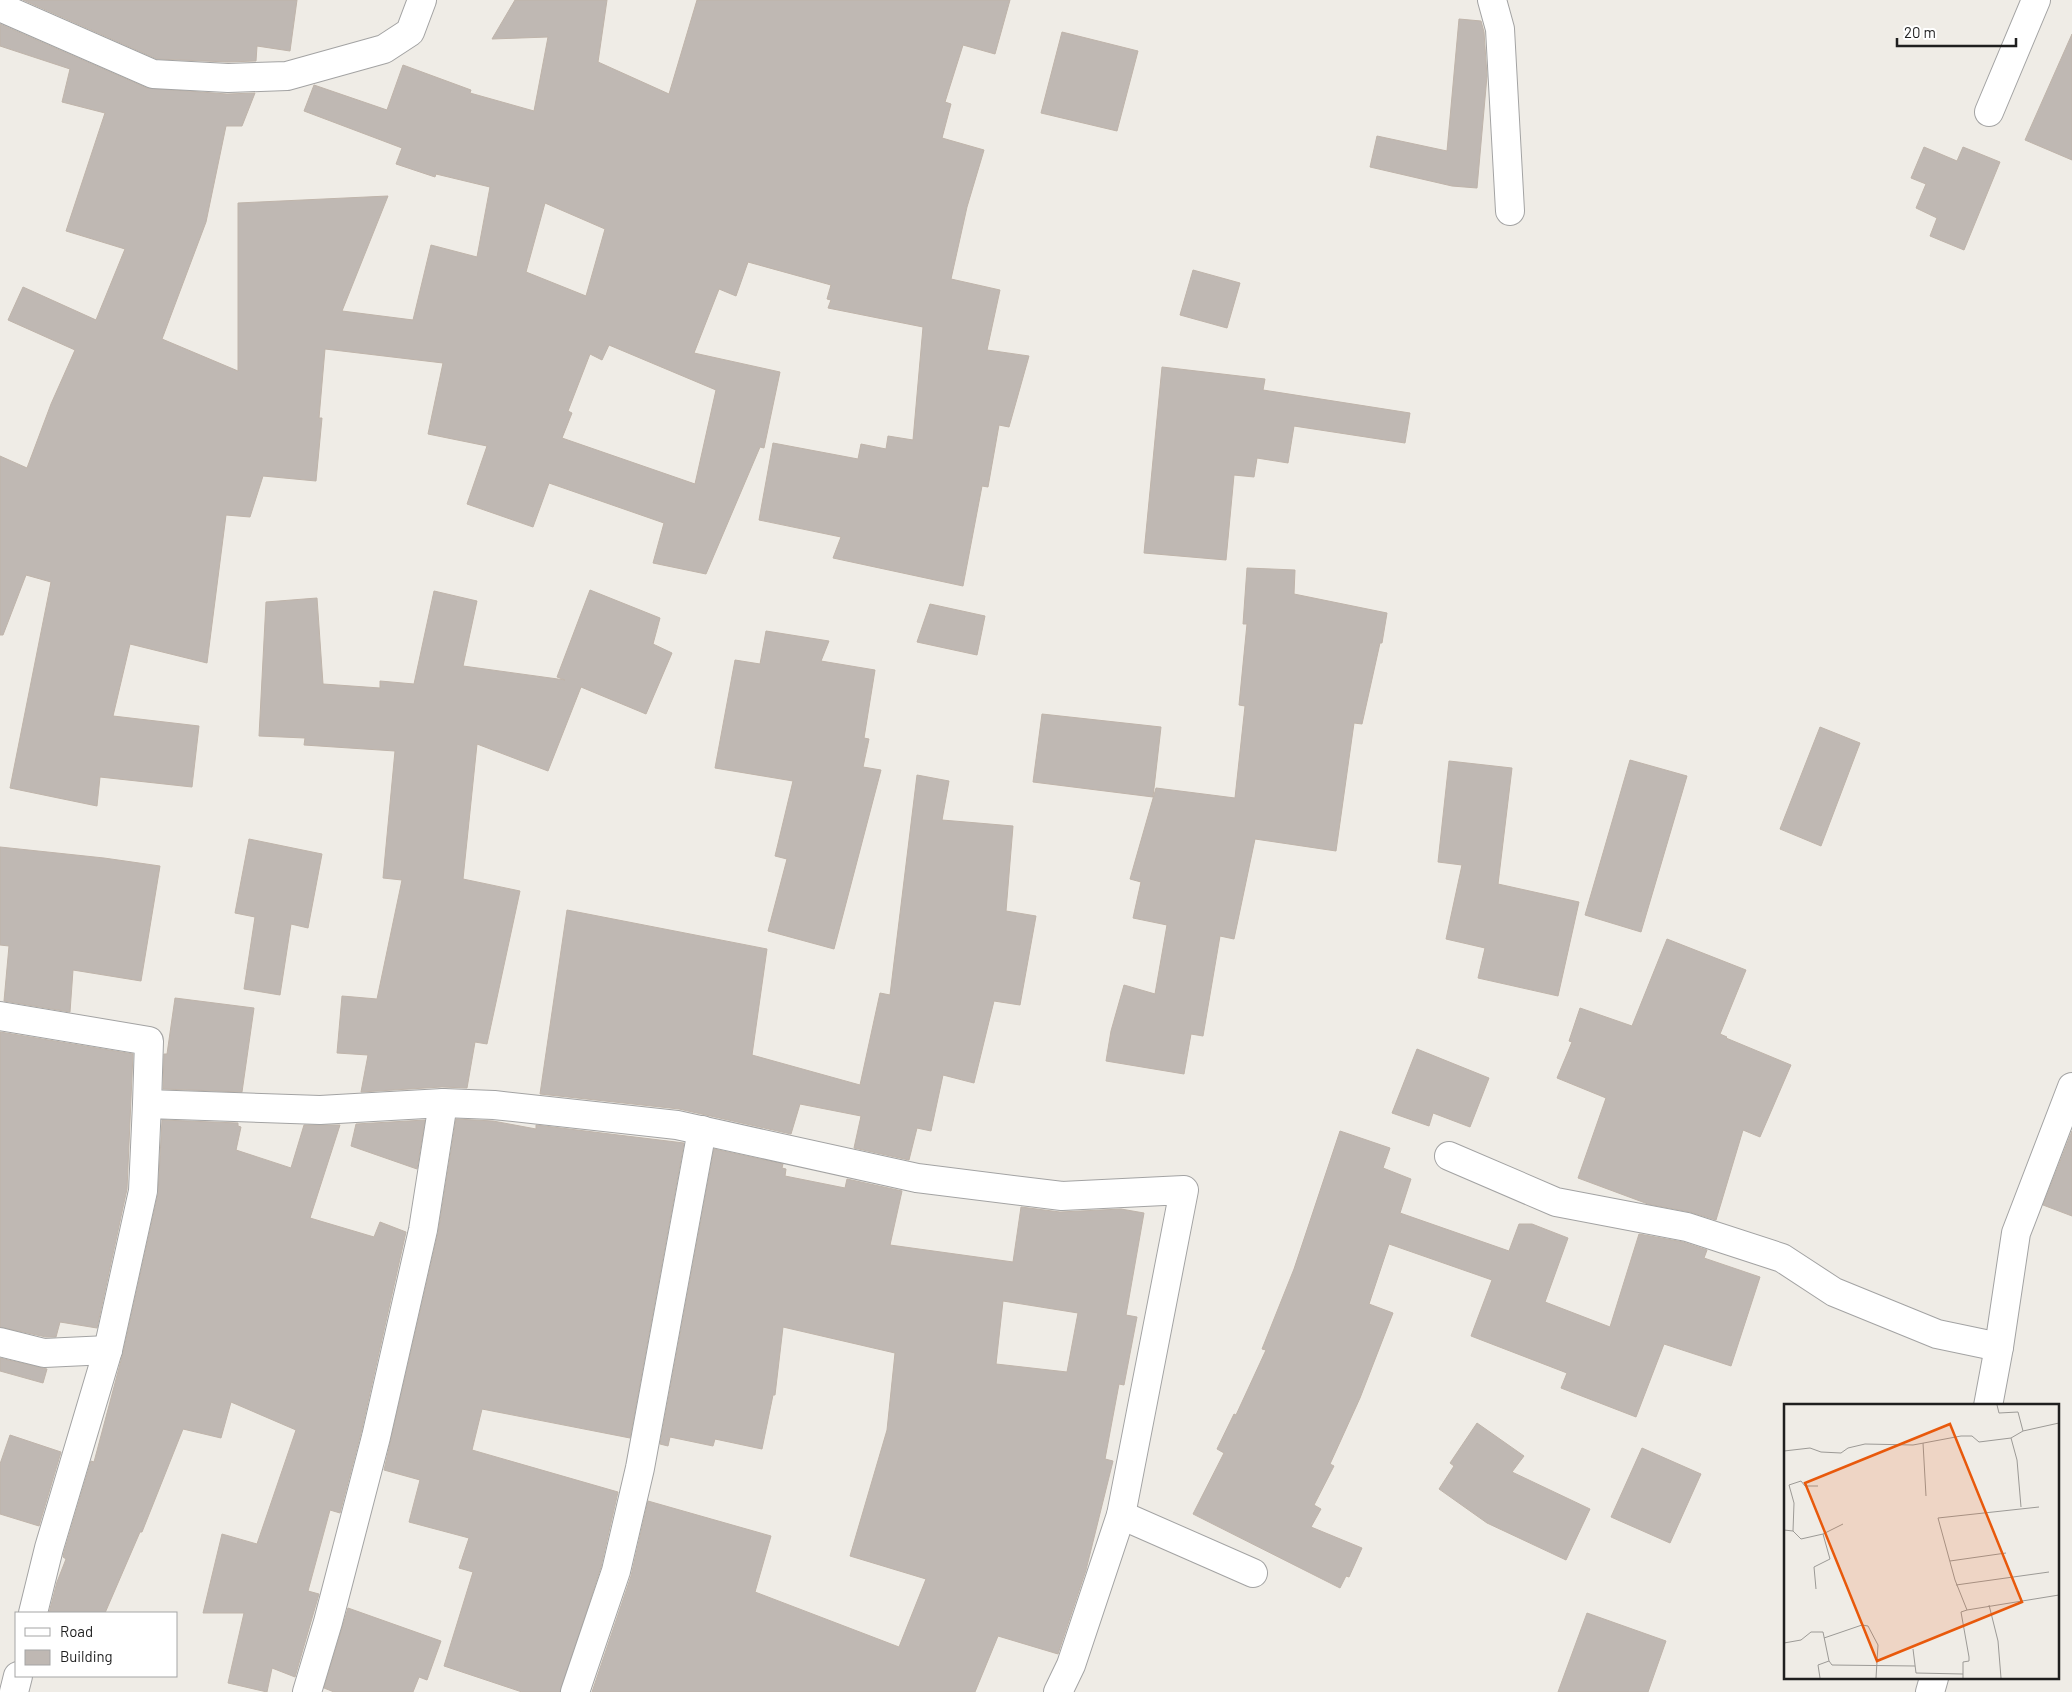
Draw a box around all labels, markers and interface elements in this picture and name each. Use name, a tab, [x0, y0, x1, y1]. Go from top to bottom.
scale bar	[1897, 15, 2016, 47]
text: 20 m	[1904, 23, 1936, 41]
inset map	[1784, 1404, 2060, 1680]
legend	[15, 1612, 178, 1677]
text: Road	[60, 1622, 93, 1640]
text: Building	[60, 1647, 113, 1665]

